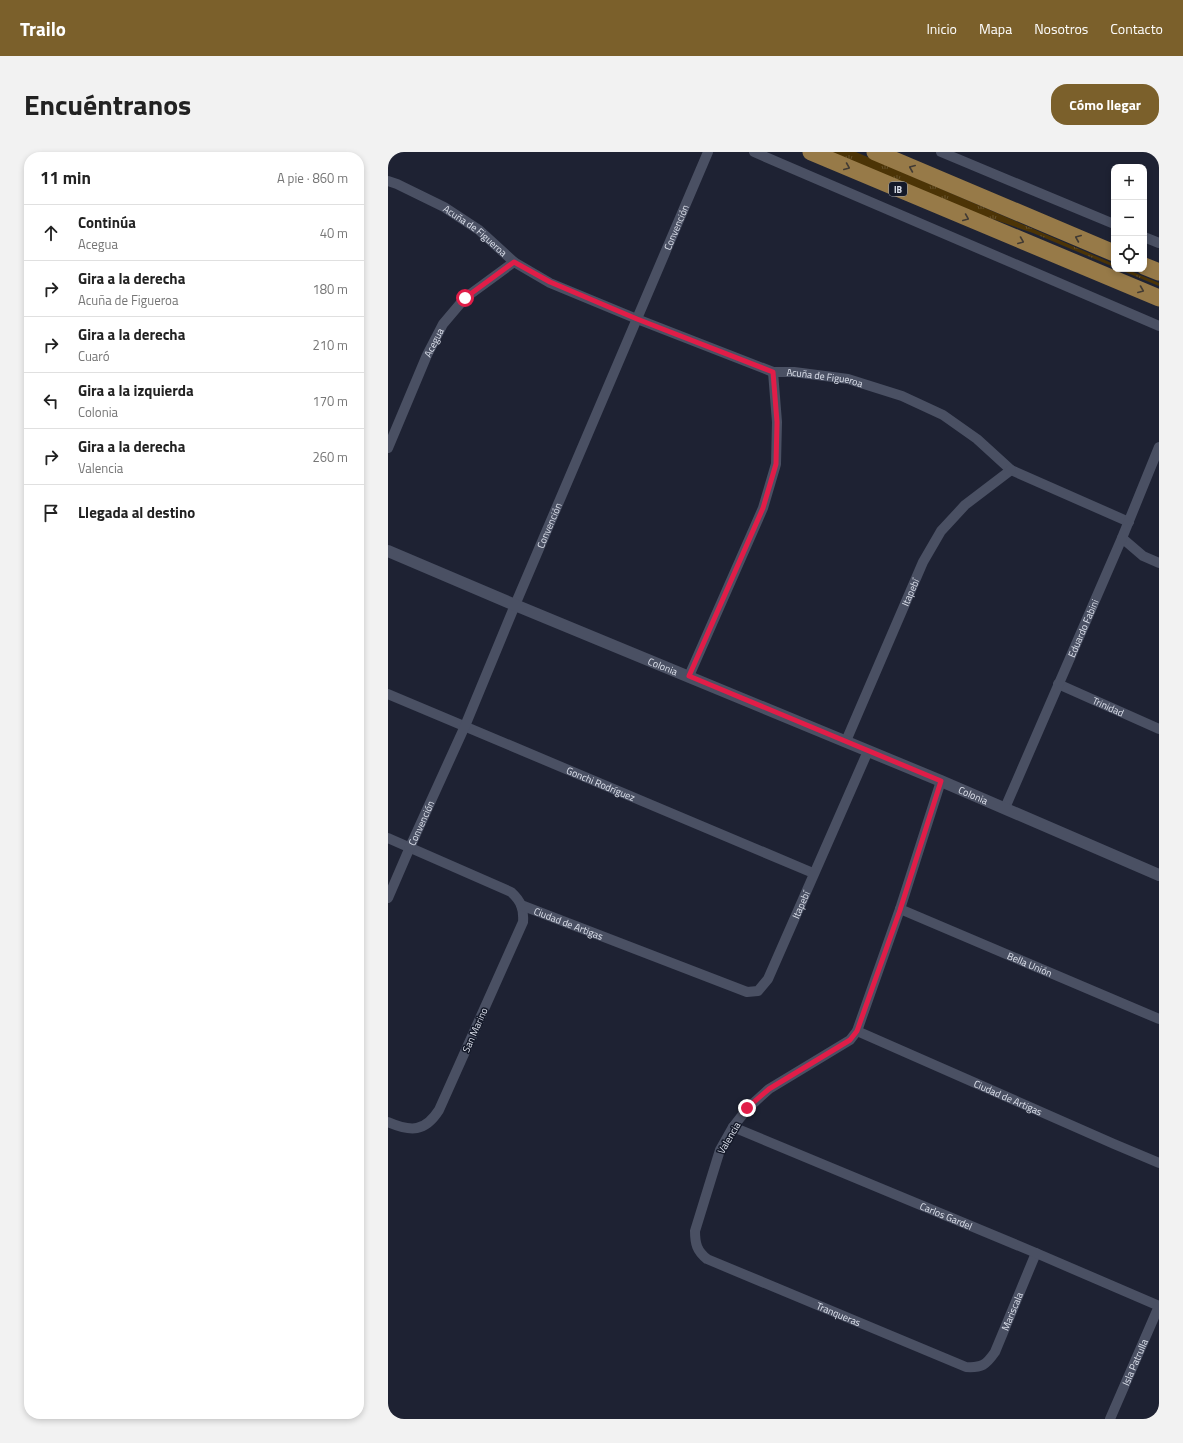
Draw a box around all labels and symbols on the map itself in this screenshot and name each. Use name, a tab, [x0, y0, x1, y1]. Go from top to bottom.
one-way arrow	[842, 162, 850, 170]
one-way arrow	[909, 164, 916, 172]
road number: IB	[889, 182, 907, 196]
street label: Acuña de Figueroa	[440, 201, 511, 260]
street label: Convención	[660, 202, 692, 252]
one-way arrow	[962, 213, 970, 221]
one-way arrow	[1075, 235, 1083, 243]
one-way arrow	[1018, 236, 1025, 244]
one-way arrow	[1138, 286, 1145, 294]
route start	[456, 289, 474, 307]
street label: Acegua	[420, 325, 447, 360]
street label: Acuña de Figueroa	[786, 364, 865, 391]
street label: Convención	[533, 500, 565, 550]
street label: Itapebí	[897, 575, 923, 608]
street label: Eduardo Fabini	[1064, 597, 1102, 660]
street label: Colonia	[646, 653, 680, 679]
street label: Trinidad	[1090, 693, 1126, 720]
street label: Gonchi Rodríguez	[564, 763, 638, 805]
street label: Colonia	[956, 782, 990, 808]
street label: Convención	[404, 798, 438, 848]
street label: Itapebí	[788, 888, 814, 921]
street label: Ciudad de Artigas	[532, 903, 606, 944]
street label: Bella Unión	[1005, 948, 1055, 980]
street label: San Marino	[458, 1005, 492, 1055]
street label: Ciudad de Artigas	[971, 1076, 1045, 1119]
route end	[738, 1099, 756, 1117]
street label: Valencia	[714, 1119, 744, 1157]
street label: Carlos Gardel	[918, 1198, 975, 1233]
street label: Mariscala	[997, 1290, 1027, 1333]
street label: Tranqueras	[814, 1298, 864, 1330]
street label: Isla Patrulla	[1118, 1336, 1151, 1388]

